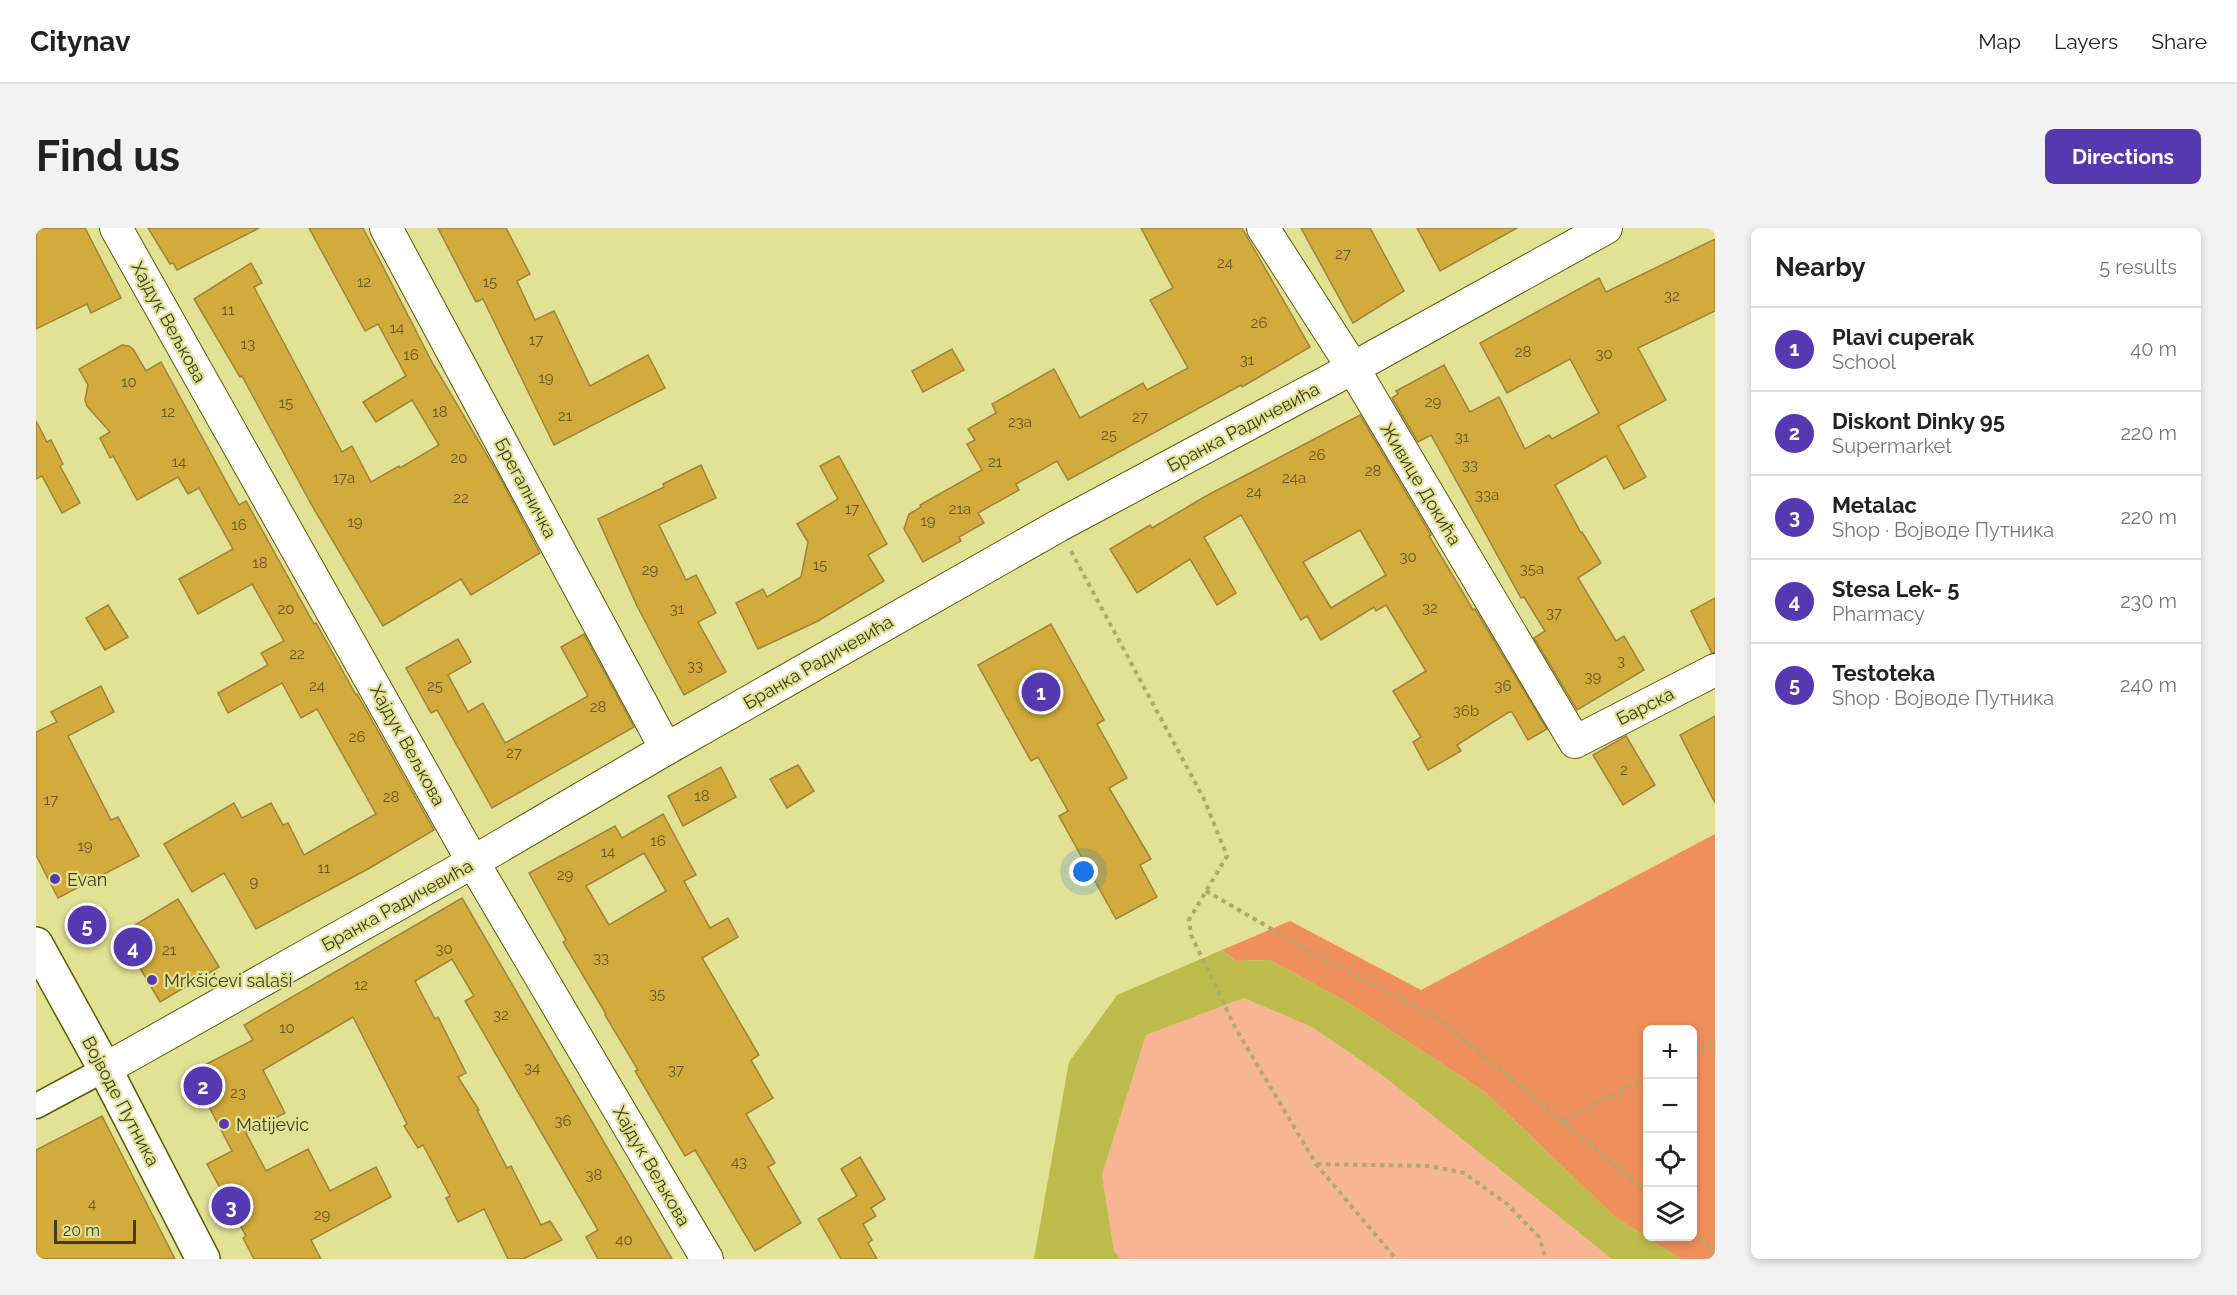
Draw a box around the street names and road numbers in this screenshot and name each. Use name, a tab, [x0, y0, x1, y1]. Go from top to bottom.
street label: Хајдук Вељкова	[127, 258, 211, 386]
street label: Бранка Радичевића	[1163, 378, 1323, 476]
street label: Живице Докића	[1376, 419, 1466, 549]
street label: Брегалничка	[491, 434, 561, 542]
street label: Бранка Радичевића	[739, 611, 897, 713]
street label: Хајдук Вељкова	[366, 681, 450, 809]
street label: Барска	[1613, 683, 1677, 729]
street label: Бранка Радичевића	[318, 855, 476, 955]
street label: Војводе Путника	[78, 1032, 164, 1170]
street label: Хајдук Вељкова	[609, 1102, 695, 1230]

